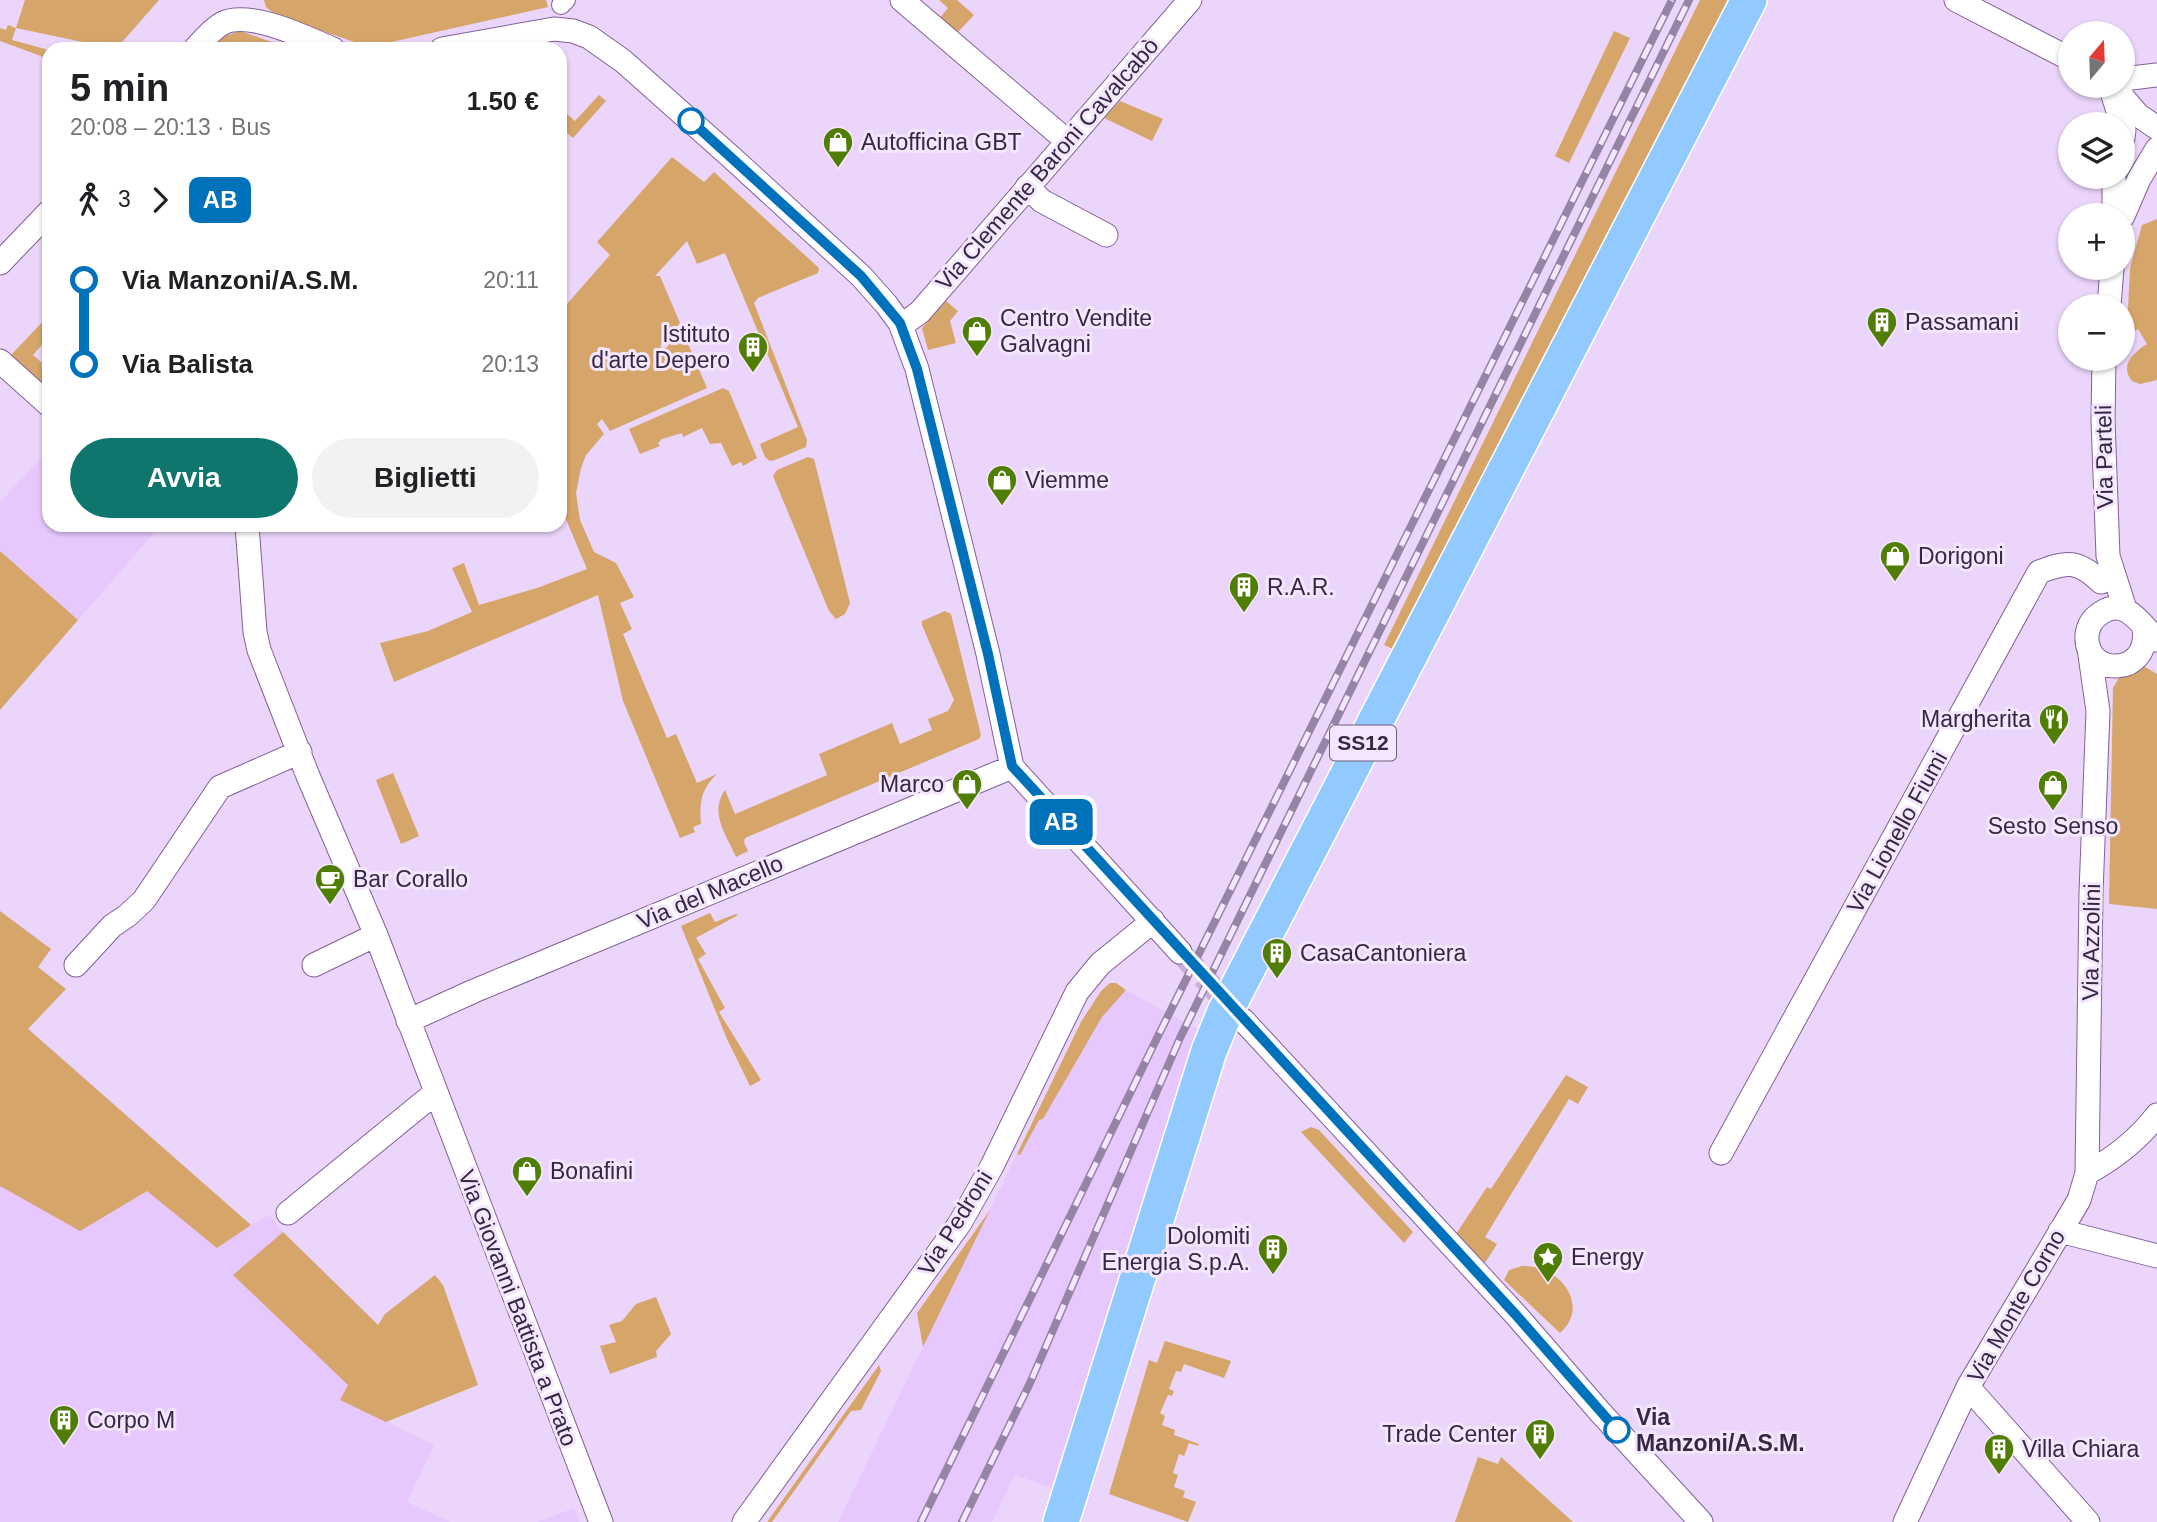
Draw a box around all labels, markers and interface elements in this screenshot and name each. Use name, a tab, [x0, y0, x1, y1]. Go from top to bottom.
north arrow	[2058, 21, 2135, 98]
map controls	[2058, 21, 2135, 371]
street label: Via Clemente Baroni Cavalcabò	[930, 33, 1164, 295]
text: 5 min	[70, 67, 169, 109]
text: 1.50 €	[467, 86, 539, 116]
unlabelled marker	[678, 108, 704, 134]
button: layers	[2058, 112, 2135, 189]
text: 20:08 – 20:13 · Bus	[70, 114, 271, 140]
shop icon: Autofficina GBT	[821, 125, 855, 169]
place label: Autofficina GBT	[861, 129, 1022, 155]
icon: walk	[70, 181, 108, 219]
icon: forward	[141, 181, 179, 219]
text: 3	[118, 186, 131, 212]
text: AB	[203, 186, 237, 213]
button: +	[2058, 203, 2135, 280]
text: Via Manzoni/A.S.M.	[122, 265, 358, 295]
text: 20:11	[483, 267, 539, 293]
button: −	[2058, 294, 2135, 371]
place label: Centro Vendite Galvagni	[1000, 305, 1152, 357]
building icon: Passamani	[1865, 305, 1899, 349]
place label: Passamani	[1905, 309, 2019, 335]
shop icon: Centro Vendite Galvagni	[960, 314, 994, 358]
place label: Istituto d'arte Depero	[591, 321, 730, 373]
building icon: Istituto d'arte Depero	[736, 330, 770, 374]
text: Via Balista	[122, 349, 253, 379]
text: 20:13	[481, 351, 539, 377]
street label: Via Parteli	[2090, 405, 2118, 509]
button: Avvia	[70, 438, 298, 518]
button: Biglietti	[312, 438, 539, 518]
shop icon: Viemme	[985, 463, 1019, 507]
place label: Viemme	[1025, 467, 1109, 493]
shop icon: Dorigoni	[1878, 539, 1912, 583]
place label: Dorigoni	[1918, 543, 2004, 569]
building icon: R.A.R.	[1227, 570, 1261, 614]
place label: R.A.R.	[1267, 574, 1335, 600]
restaurant icon: Margherita	[2037, 702, 2071, 746]
place label: Margherita	[1921, 706, 2031, 732]
road number: SS12	[1330, 726, 1396, 760]
street label: Via Lionello Fiumi	[1842, 746, 1952, 918]
shop icon: Marco	[950, 767, 984, 811]
shop icon: Sesto Senso	[2036, 768, 2070, 812]
place label: Marco	[880, 771, 944, 797]
line badge: AB	[1030, 799, 1092, 845]
text: AB	[1044, 808, 1078, 835]
place label: Sesto Senso	[1988, 813, 2118, 839]
street label: Via del Macello	[633, 850, 787, 934]
cafe icon: Bar Corallo	[313, 862, 347, 906]
place label: Bar Corallo	[353, 866, 468, 892]
street label: Via Azzolini	[2077, 883, 2105, 1001]
building icon: CasaCantoniera	[1260, 936, 1294, 980]
place label: CasaCantoniera	[1300, 940, 1466, 966]
shop icon: Bonafini	[510, 1154, 544, 1198]
place label: Bonafini	[550, 1158, 633, 1184]
street label: Via Giovanni Battista a Prato	[453, 1166, 583, 1450]
street label: Via Pedroni	[913, 1166, 997, 1280]
place label: Dolomiti Energia S.p.A.	[1102, 1223, 1250, 1275]
street label: Via Monte Corno	[1962, 1225, 2070, 1387]
building icon: Dolomiti Energia S.p.A.	[1256, 1232, 1290, 1276]
place icon: Energy	[1531, 1240, 1565, 1284]
place label: Energy	[1571, 1244, 1644, 1270]
building icon: Corpo M	[47, 1403, 81, 1447]
place label: Via Manzoni/A.S.M.	[1636, 1404, 1805, 1456]
place label: Corpo M	[87, 1407, 175, 1433]
building icon: Trade Center	[1523, 1417, 1557, 1461]
marker: Via Manzoni/A.S.M.	[1604, 1417, 1630, 1443]
place label: Trade Center	[1382, 1421, 1517, 1447]
building icon: Villa Chiara	[1982, 1432, 2016, 1476]
place label: Villa Chiara	[2022, 1436, 2139, 1462]

